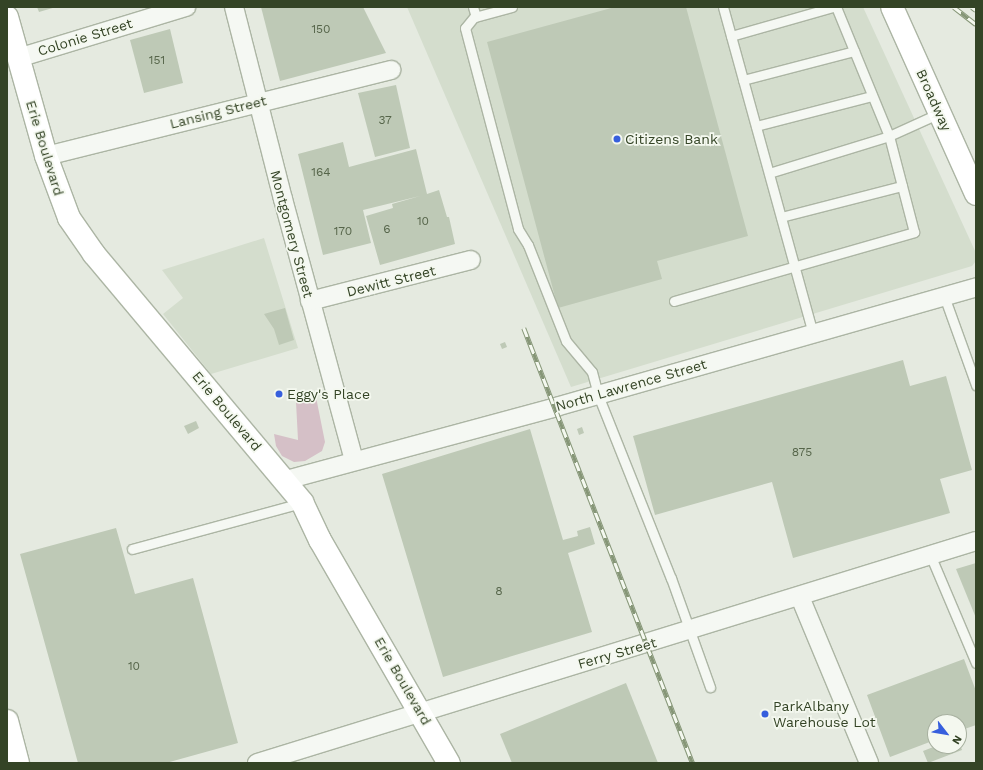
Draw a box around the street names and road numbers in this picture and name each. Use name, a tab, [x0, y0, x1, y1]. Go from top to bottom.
street label: Colonie Street	[36, 15, 134, 59]
street label: Broadway	[913, 66, 955, 134]
street label: Lansing Street	[168, 92, 268, 132]
street label: Erie Boulevard	[23, 98, 67, 198]
street label: Montgomery Street	[267, 168, 317, 300]
street label: Dewitt Street	[345, 262, 437, 300]
street label: North Lawrence Street	[554, 355, 708, 415]
street label: Erie Boulevard	[189, 368, 265, 454]
street label: Erie Boulevard	[371, 634, 435, 728]
street label: Ferry Street	[576, 634, 658, 672]

